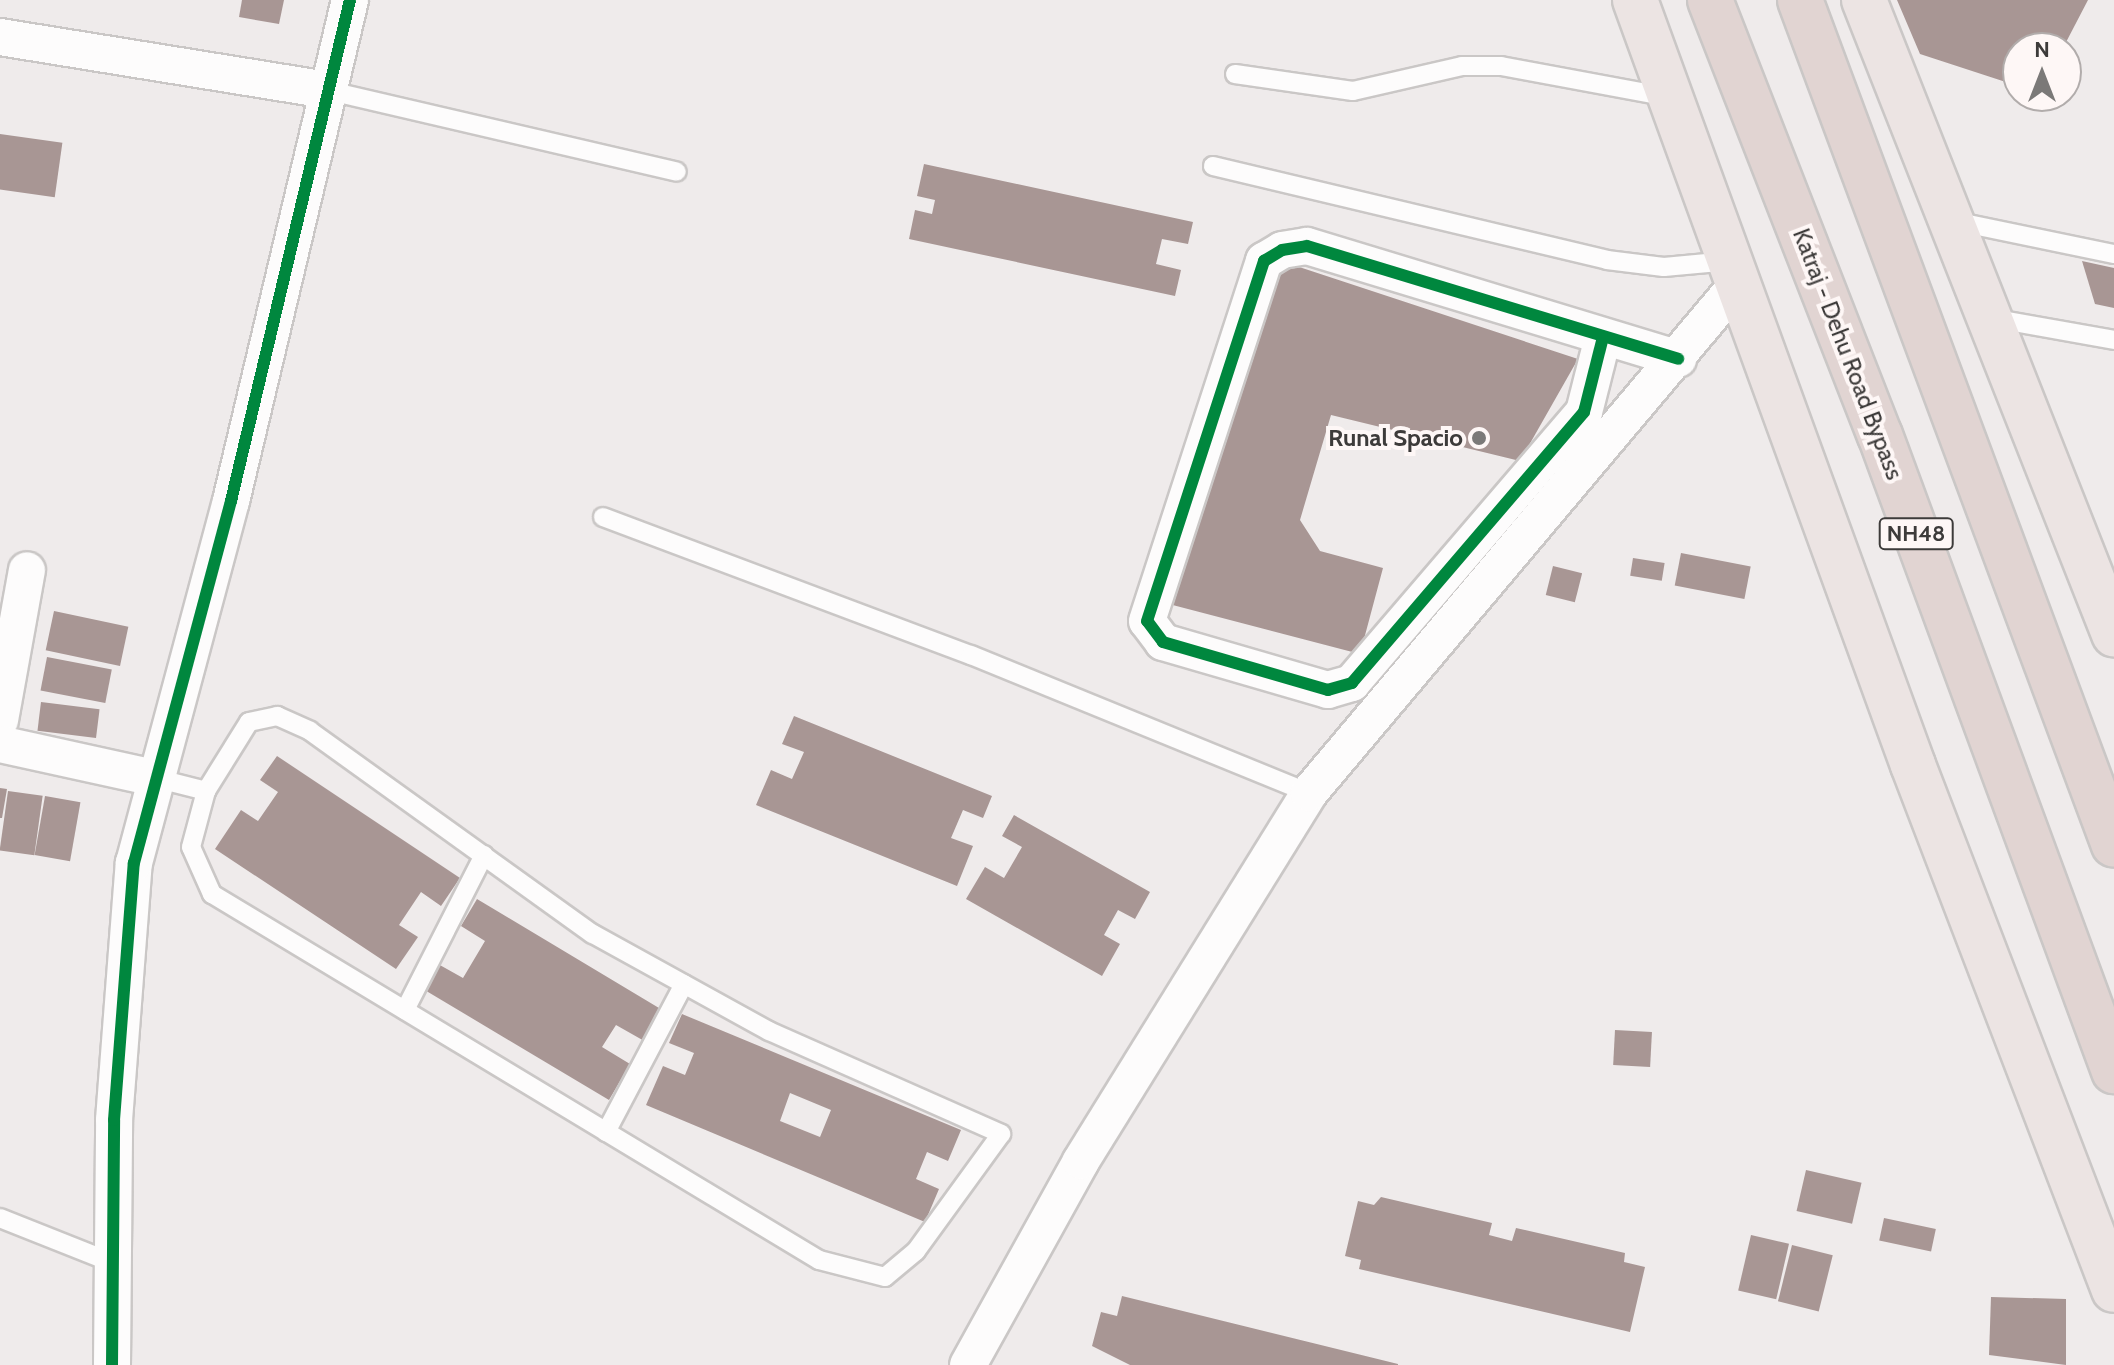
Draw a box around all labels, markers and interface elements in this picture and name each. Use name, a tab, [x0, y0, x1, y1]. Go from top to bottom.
north arrow	[2002, 32, 2082, 112]
text: N	[2034, 36, 2050, 63]
street label: Katraj - Dehu Road Bypass	[1787, 224, 1909, 484]
place label: Runal Spacio	[1328, 424, 1463, 452]
marker: Runal Spacio	[1470, 429, 1488, 447]
road number: NH48	[1878, 516, 1954, 552]

